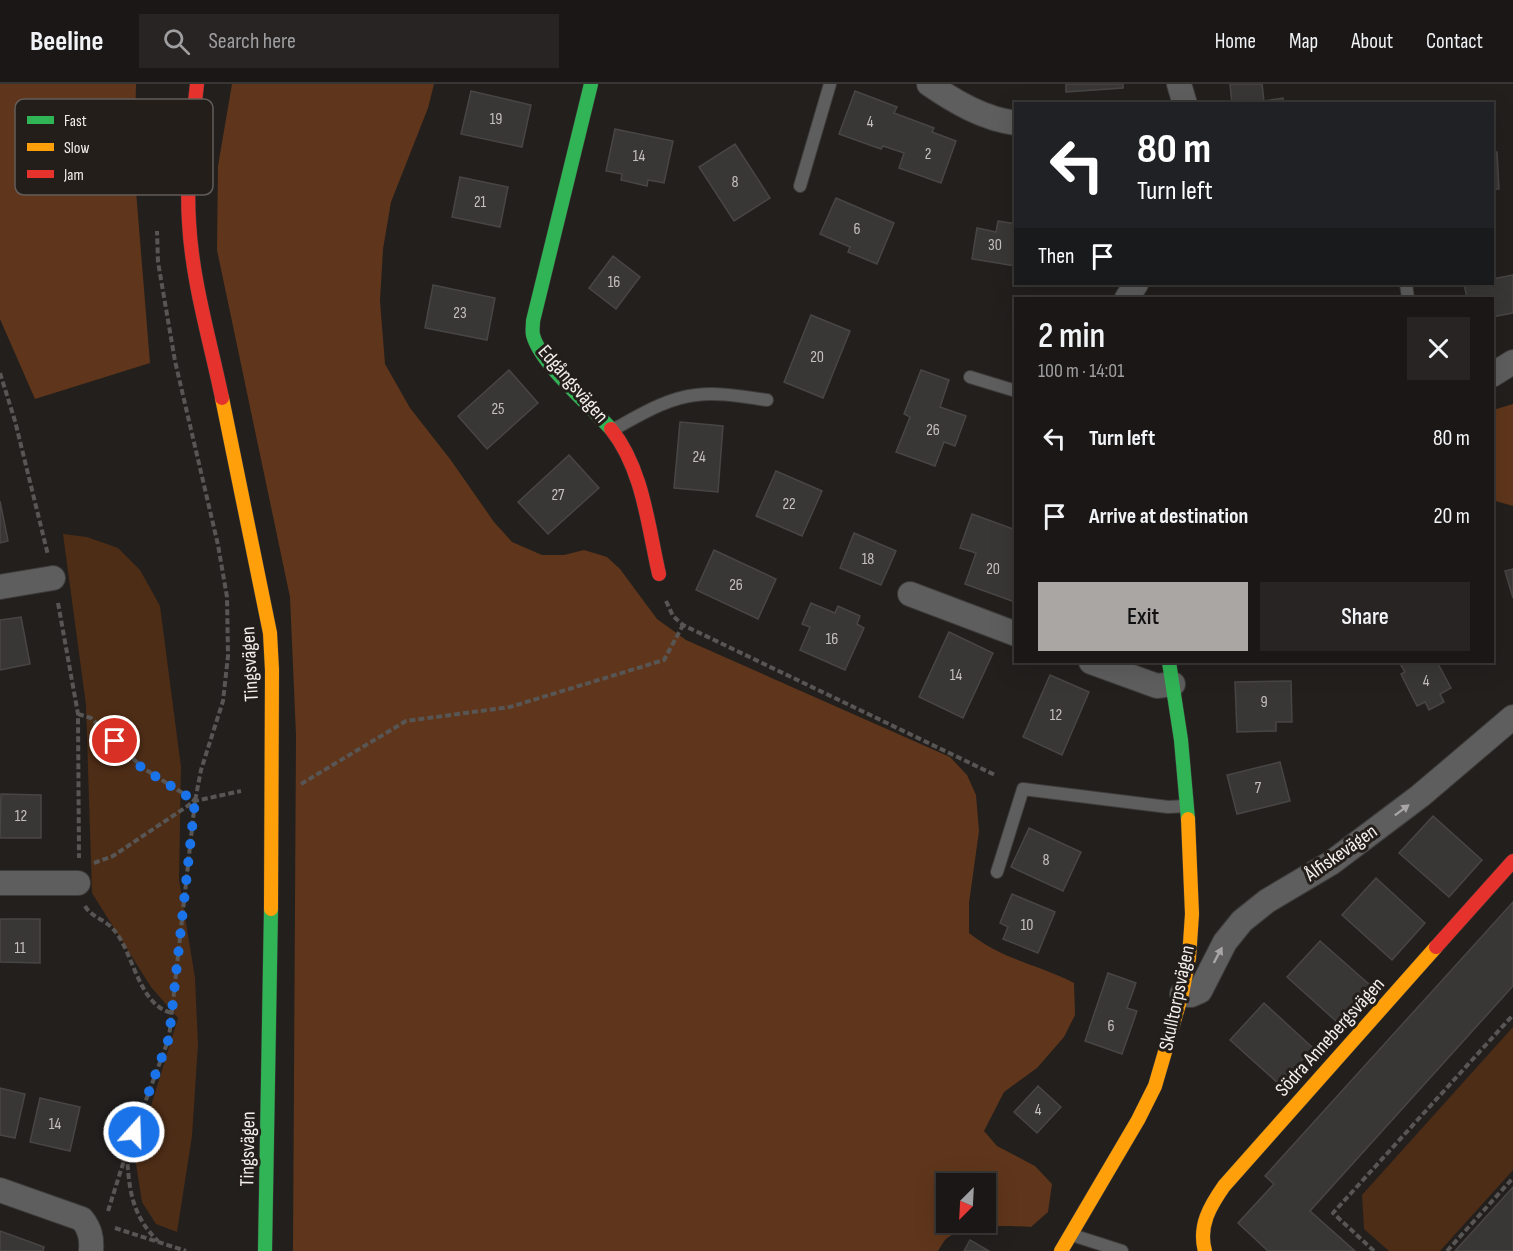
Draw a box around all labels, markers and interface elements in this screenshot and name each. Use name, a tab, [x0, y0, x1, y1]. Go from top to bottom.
search box	[139, 14, 559, 68]
text: Beeline	[30, 25, 103, 58]
icon: search	[160, 25, 193, 58]
text: Search here	[208, 28, 296, 55]
text: Home	[1215, 29, 1256, 54]
text: Map	[1289, 29, 1318, 54]
text: About	[1351, 29, 1393, 54]
text: Contact	[1426, 29, 1483, 54]
legend	[15, 99, 213, 195]
house number: 19	[490, 110, 502, 129]
text: Fast	[64, 112, 87, 131]
house number: 4	[867, 113, 874, 132]
text: 80 m	[1137, 124, 1211, 175]
icon: left	[1038, 126, 1116, 204]
text: Slow	[64, 139, 89, 158]
house number: 2	[925, 145, 931, 164]
house number: 14	[633, 147, 645, 166]
text: Jam	[63, 166, 84, 185]
house number: 8	[731, 173, 739, 192]
text: Turn left	[1137, 175, 1213, 207]
house number: 21	[474, 193, 487, 212]
house number: 6	[853, 220, 861, 239]
house number: 30	[988, 236, 1002, 255]
icon: arrive	[1086, 240, 1119, 273]
text: Then	[1038, 243, 1074, 270]
house number: 16	[608, 273, 620, 292]
house number: 23	[453, 304, 467, 323]
text: 2 min	[1038, 315, 1105, 358]
button: close	[1407, 317, 1470, 380]
street label: Edgångsvägen	[533, 340, 613, 428]
house number: 20	[810, 348, 824, 367]
text: 100 m · 14:01	[1038, 359, 1124, 383]
house number: 25	[491, 400, 505, 419]
house number: 26	[926, 421, 940, 440]
icon: left	[1038, 422, 1071, 455]
text: Turn left	[1089, 425, 1155, 452]
text: 80 m	[1433, 425, 1470, 452]
house number: 24	[692, 448, 706, 467]
house number: 27	[551, 486, 565, 505]
house number: 22	[782, 495, 796, 514]
icon: arrive	[1038, 500, 1071, 533]
text: Arrive at destination	[1089, 503, 1248, 530]
text: 20 m	[1434, 503, 1470, 530]
house number: 18	[862, 550, 874, 569]
house number: 20	[986, 560, 1000, 579]
house number: 26	[729, 576, 743, 595]
button: Exit	[1038, 582, 1248, 651]
button: Share	[1260, 582, 1470, 651]
street label: Tingsvägen	[236, 626, 264, 702]
house number: 16	[826, 630, 838, 649]
house number: 14	[950, 666, 962, 685]
house number: 4	[1423, 672, 1430, 691]
house number: 9	[1260, 693, 1268, 712]
house number: 12	[1050, 706, 1062, 725]
pin	[89, 715, 140, 766]
icon: arrive	[98, 724, 131, 757]
house number: 7	[1255, 779, 1262, 798]
one-way arrow	[1394, 804, 1409, 816]
house number: 12	[15, 807, 27, 826]
street label: Ålfiskevägen	[1299, 819, 1382, 887]
house number: 8	[1042, 851, 1050, 870]
house number: 10	[1021, 916, 1033, 935]
house number: 11	[14, 939, 26, 958]
street label: Skulltorpsvägen	[1154, 943, 1200, 1053]
one-way arrow	[1214, 947, 1223, 964]
street label: Södra Annebergsvägen	[1270, 973, 1390, 1101]
house number: 6	[1107, 1017, 1115, 1036]
position arrow	[102, 1100, 166, 1164]
house number: 4	[1035, 1101, 1042, 1120]
street label: Tingsvägen	[235, 1111, 261, 1187]
house number: 14	[49, 1115, 61, 1134]
north arrow	[936, 1173, 996, 1233]
map controls	[936, 1173, 996, 1233]

